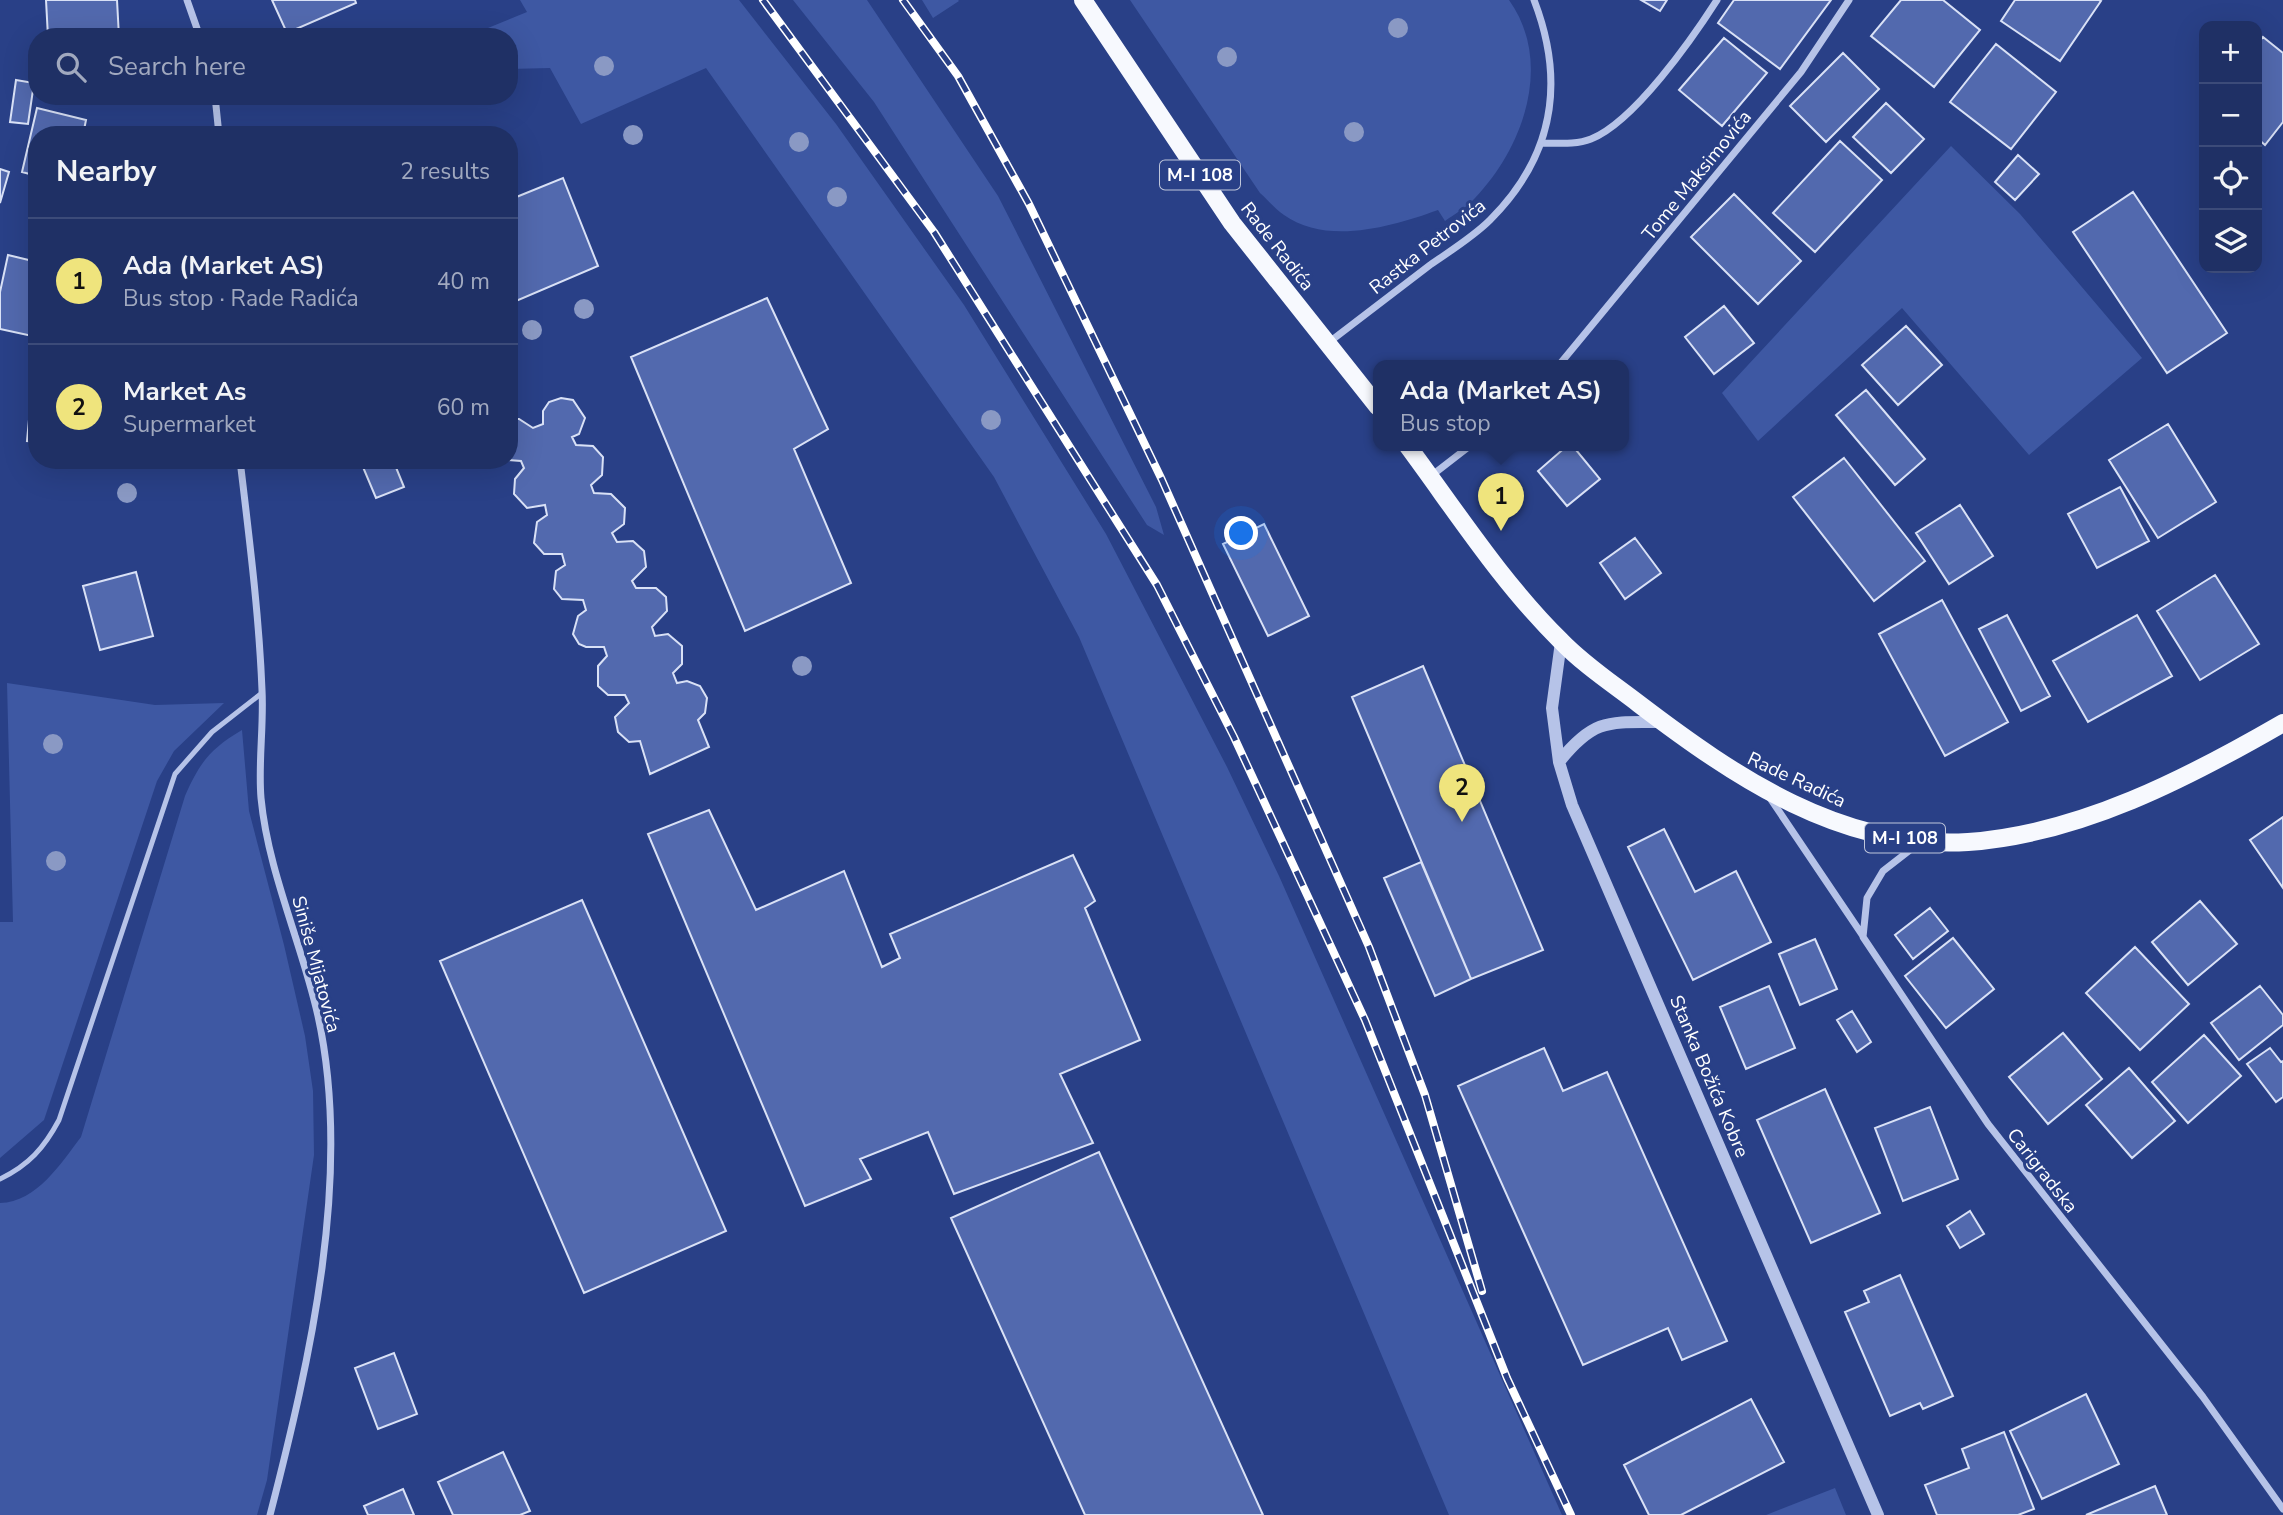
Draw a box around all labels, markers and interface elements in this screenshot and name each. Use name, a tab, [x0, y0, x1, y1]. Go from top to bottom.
map controls	[2199, 21, 2262, 273]
button: +	[2199, 21, 2262, 84]
search box	[28, 28, 518, 105]
icon: search	[52, 48, 90, 86]
text: Search here	[108, 49, 246, 84]
button: −	[2199, 84, 2262, 147]
street label: Tome Maksimovića	[1636, 105, 1757, 246]
button: locate	[2199, 147, 2262, 210]
text: Nearby	[56, 151, 156, 192]
text: 2 results	[400, 156, 490, 187]
road number: M-I 108	[1160, 160, 1240, 190]
street label: Rastka Petrovića	[1364, 193, 1491, 301]
street label: Rade Radića	[1234, 197, 1320, 296]
button: layers	[2199, 210, 2262, 273]
text: Ada (Market AS)	[123, 248, 325, 283]
text: 1	[72, 266, 86, 297]
text: 40 m	[437, 266, 490, 297]
text: Bus stop · Rade Radića	[123, 283, 359, 314]
popup	[1373, 360, 1629, 451]
text: Ada (Market AS)	[1400, 373, 1602, 408]
text: Market As	[123, 374, 247, 409]
text: 2	[72, 392, 86, 423]
text: 60 m	[437, 392, 490, 423]
text: Bus stop	[1400, 408, 1491, 439]
text: Supermarket	[123, 409, 256, 440]
pin: 1	[1478, 473, 1524, 531]
your location	[1224, 516, 1258, 550]
street label: Rade Radića	[1743, 746, 1850, 814]
pin: 2	[1439, 764, 1485, 822]
road number: M-I 108	[1865, 824, 1945, 852]
street label: Siniše Mijatovića	[285, 893, 347, 1036]
street label: Stanka Božića Kobre	[1663, 991, 1755, 1161]
street label: Carigradska	[2001, 1123, 2084, 1219]

